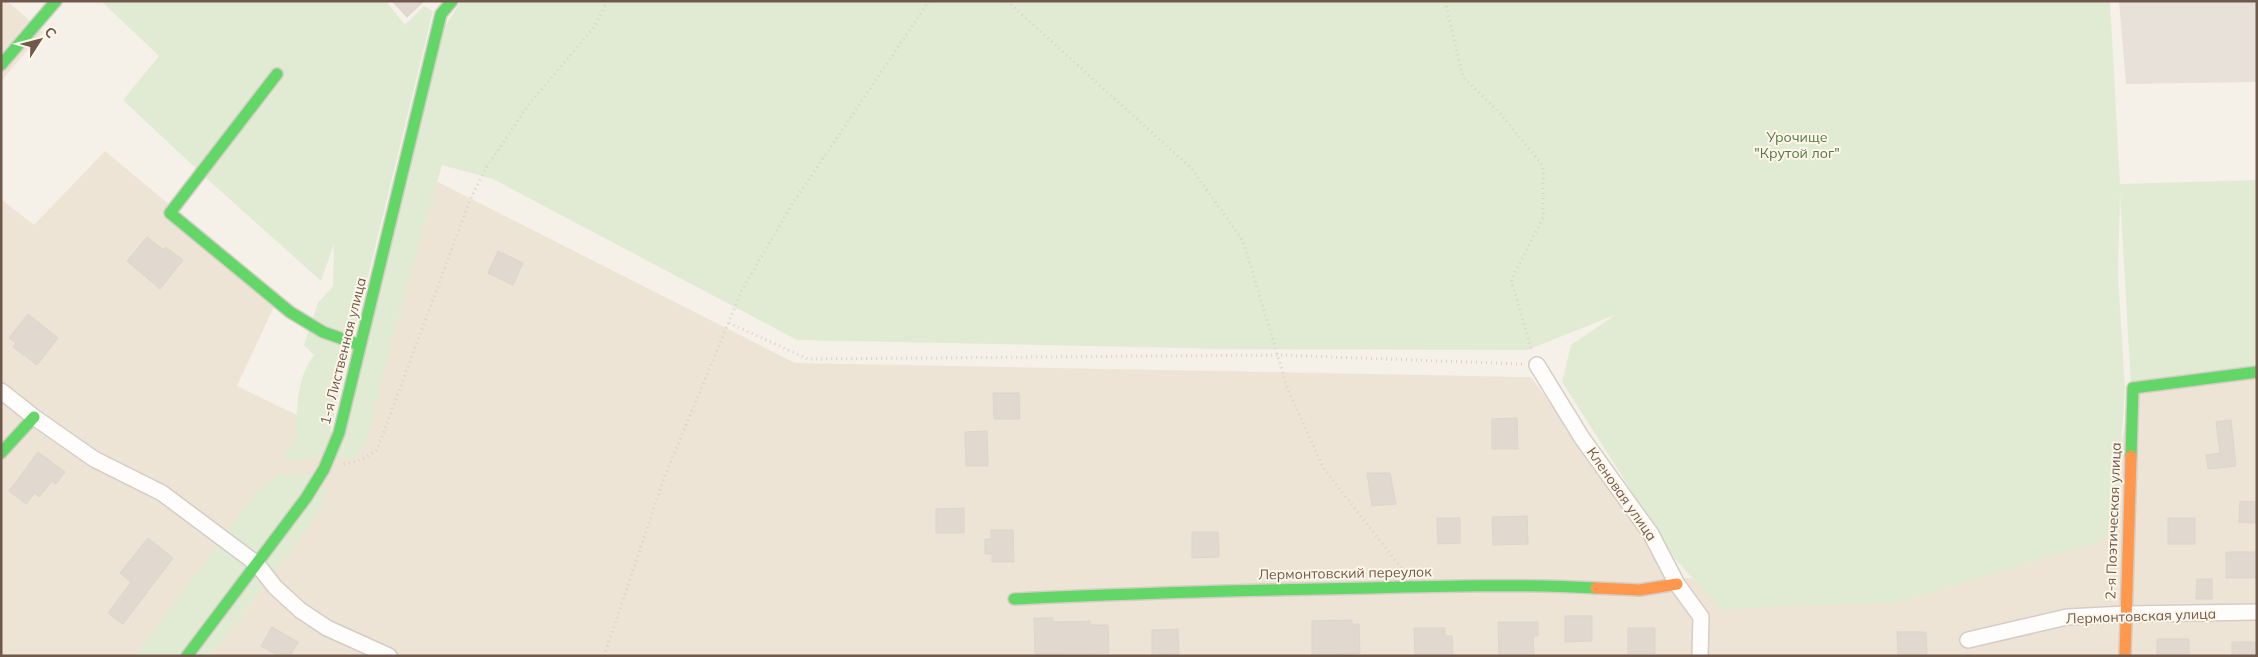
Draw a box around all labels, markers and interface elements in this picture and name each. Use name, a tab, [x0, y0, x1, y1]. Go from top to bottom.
north arrow	[15, 15, 65, 65]
text: С	[40, 23, 61, 42]
park label: Урочище "Крутой лог"	[1754, 128, 1840, 162]
street label: 1-я Лиственная улица	[316, 275, 370, 427]
street label: 2-я Поэтическая улица	[2101, 442, 2125, 600]
street label: Кленовая улица	[1583, 444, 1661, 544]
street label: Лермонтовский переулок	[1258, 562, 1432, 584]
street label: Лермонтовская улица	[2065, 604, 2217, 628]

